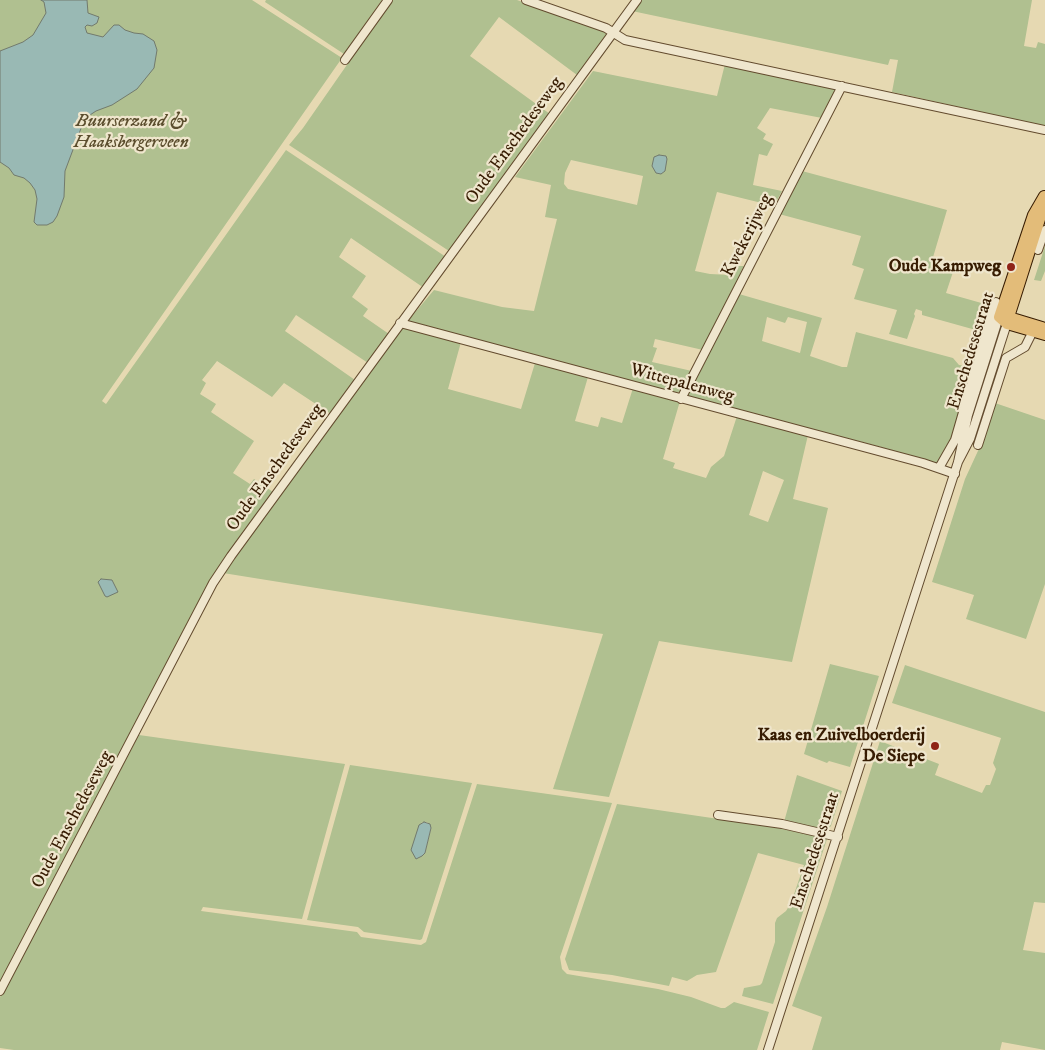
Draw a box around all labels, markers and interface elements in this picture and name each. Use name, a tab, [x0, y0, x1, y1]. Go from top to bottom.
street label: Oude Enschedeseweg	[462, 73, 568, 209]
park label: Buurserzand & Haaksbergerveen	[73, 111, 189, 154]
street label: Kwekerijweg	[718, 191, 778, 281]
place label: Oude Kampweg	[889, 256, 1001, 278]
marker: Oude Kampweg	[1005, 261, 1017, 273]
street label: Enschedesestraat	[944, 289, 1000, 413]
street label: Wittepalenweg	[628, 360, 736, 408]
street label: Oude Enschedeseweg	[223, 400, 329, 536]
place label: Kaas en Zuivelboerderij De Siepe	[757, 725, 925, 768]
marker: Kaas en Zuivelboerderij De Siepe	[929, 740, 941, 752]
street label: Oude Enschedeseweg	[28, 748, 118, 892]
street label: Enschedesestraat	[787, 790, 845, 912]

